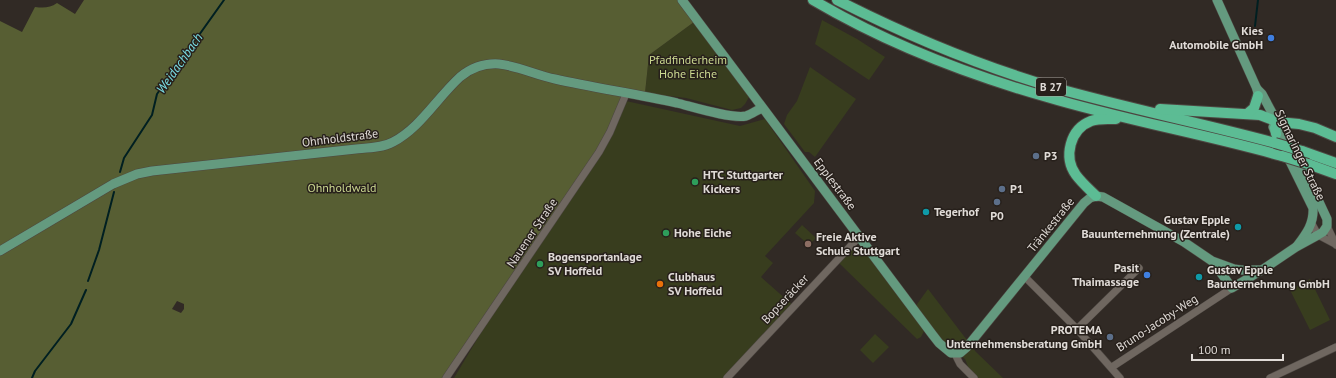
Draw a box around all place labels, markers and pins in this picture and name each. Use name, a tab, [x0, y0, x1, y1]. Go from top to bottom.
place label: Kies Automobile GmbH	[1169, 23, 1263, 52]
marker: Kies Automobile GmbH	[1266, 33, 1276, 43]
place label: P3	[1044, 148, 1058, 163]
marker: P3	[1031, 151, 1041, 161]
place label: HTC Stuttgarter Kickers	[703, 167, 784, 196]
marker: HTC Stuttgarter Kickers	[690, 177, 700, 187]
place label: P1	[1010, 181, 1024, 196]
marker: P1	[997, 184, 1007, 194]
marker: P0	[992, 197, 1002, 207]
place label: Tegerhof	[934, 204, 980, 219]
marker: Tegerhof	[921, 207, 931, 217]
place label: P0	[990, 208, 1004, 223]
place label: Gustav Epple Bauunternehmung (Zentrale)	[1081, 212, 1230, 241]
marker: Gustav Epple Bauunternehmung (Zentrale)	[1233, 222, 1243, 232]
place label: Hohe Eiche	[674, 225, 731, 240]
marker: Hohe Eiche	[661, 228, 671, 238]
place label: Freie Aktive Schule Stuttgart	[816, 229, 900, 258]
marker: Freie Aktive Schule Stuttgart	[803, 239, 813, 249]
place label: Bogensportanlage SV Hoffeld	[548, 249, 642, 278]
marker: Bogensportanlage SV Hoffeld	[535, 259, 545, 269]
place label: Pasit Thaimassage	[1072, 260, 1140, 289]
place label: Gustav Epple Baunternehmung GmbH	[1207, 262, 1330, 291]
place label: Clubhaus SV Hoffeld	[668, 269, 722, 298]
marker: Pasit Thaimassage	[1142, 270, 1152, 280]
marker: Gustav Epple Baunternehmung GmbH	[1194, 272, 1204, 282]
marker: Clubhaus SV Hoffeld	[655, 279, 665, 289]
place label: PROTEMA Unternehmensberatung GmbH	[947, 322, 1103, 351]
marker: PROTEMA Unternehmensberatung GmbH	[1105, 332, 1115, 342]

